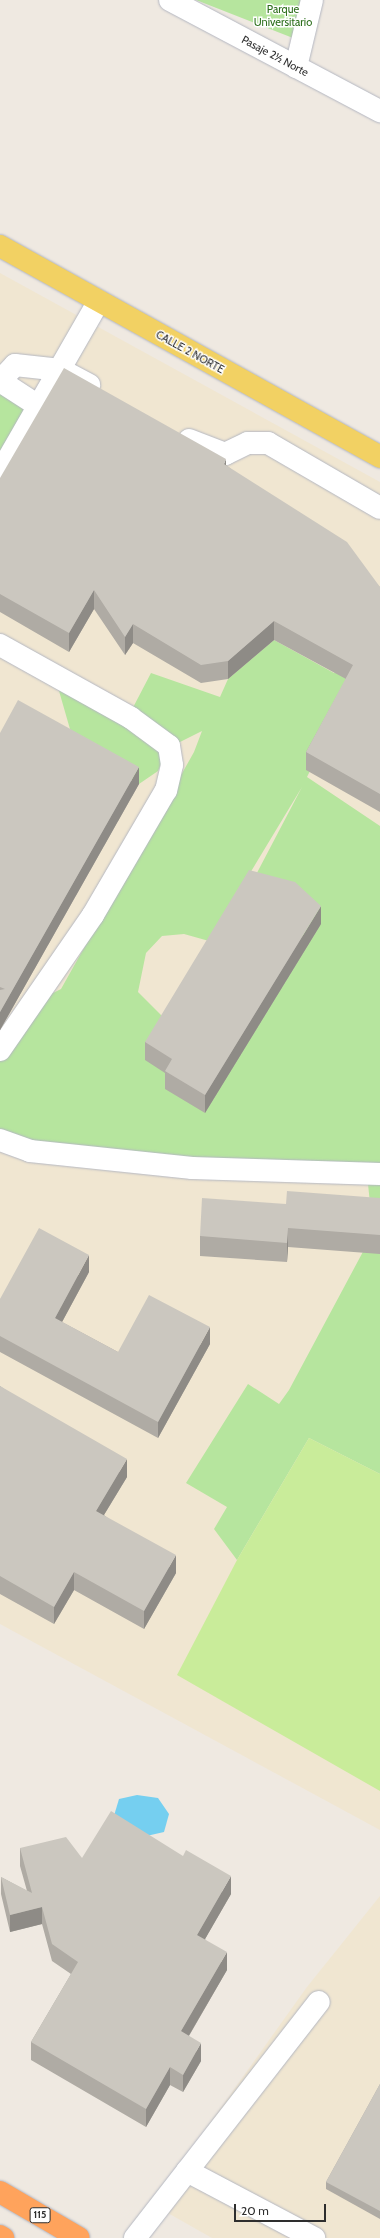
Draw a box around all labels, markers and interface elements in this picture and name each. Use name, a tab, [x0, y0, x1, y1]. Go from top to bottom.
park label: Parque Universitario	[254, 3, 312, 29]
street label: Pasaje 2½ Norte	[239, 33, 311, 79]
street label: CALLE 2 NORTE	[154, 328, 226, 376]
scale bar	[236, 2196, 328, 2222]
text: 20 m	[241, 2203, 269, 2218]
road number: 115	[29, 2207, 51, 2223]

